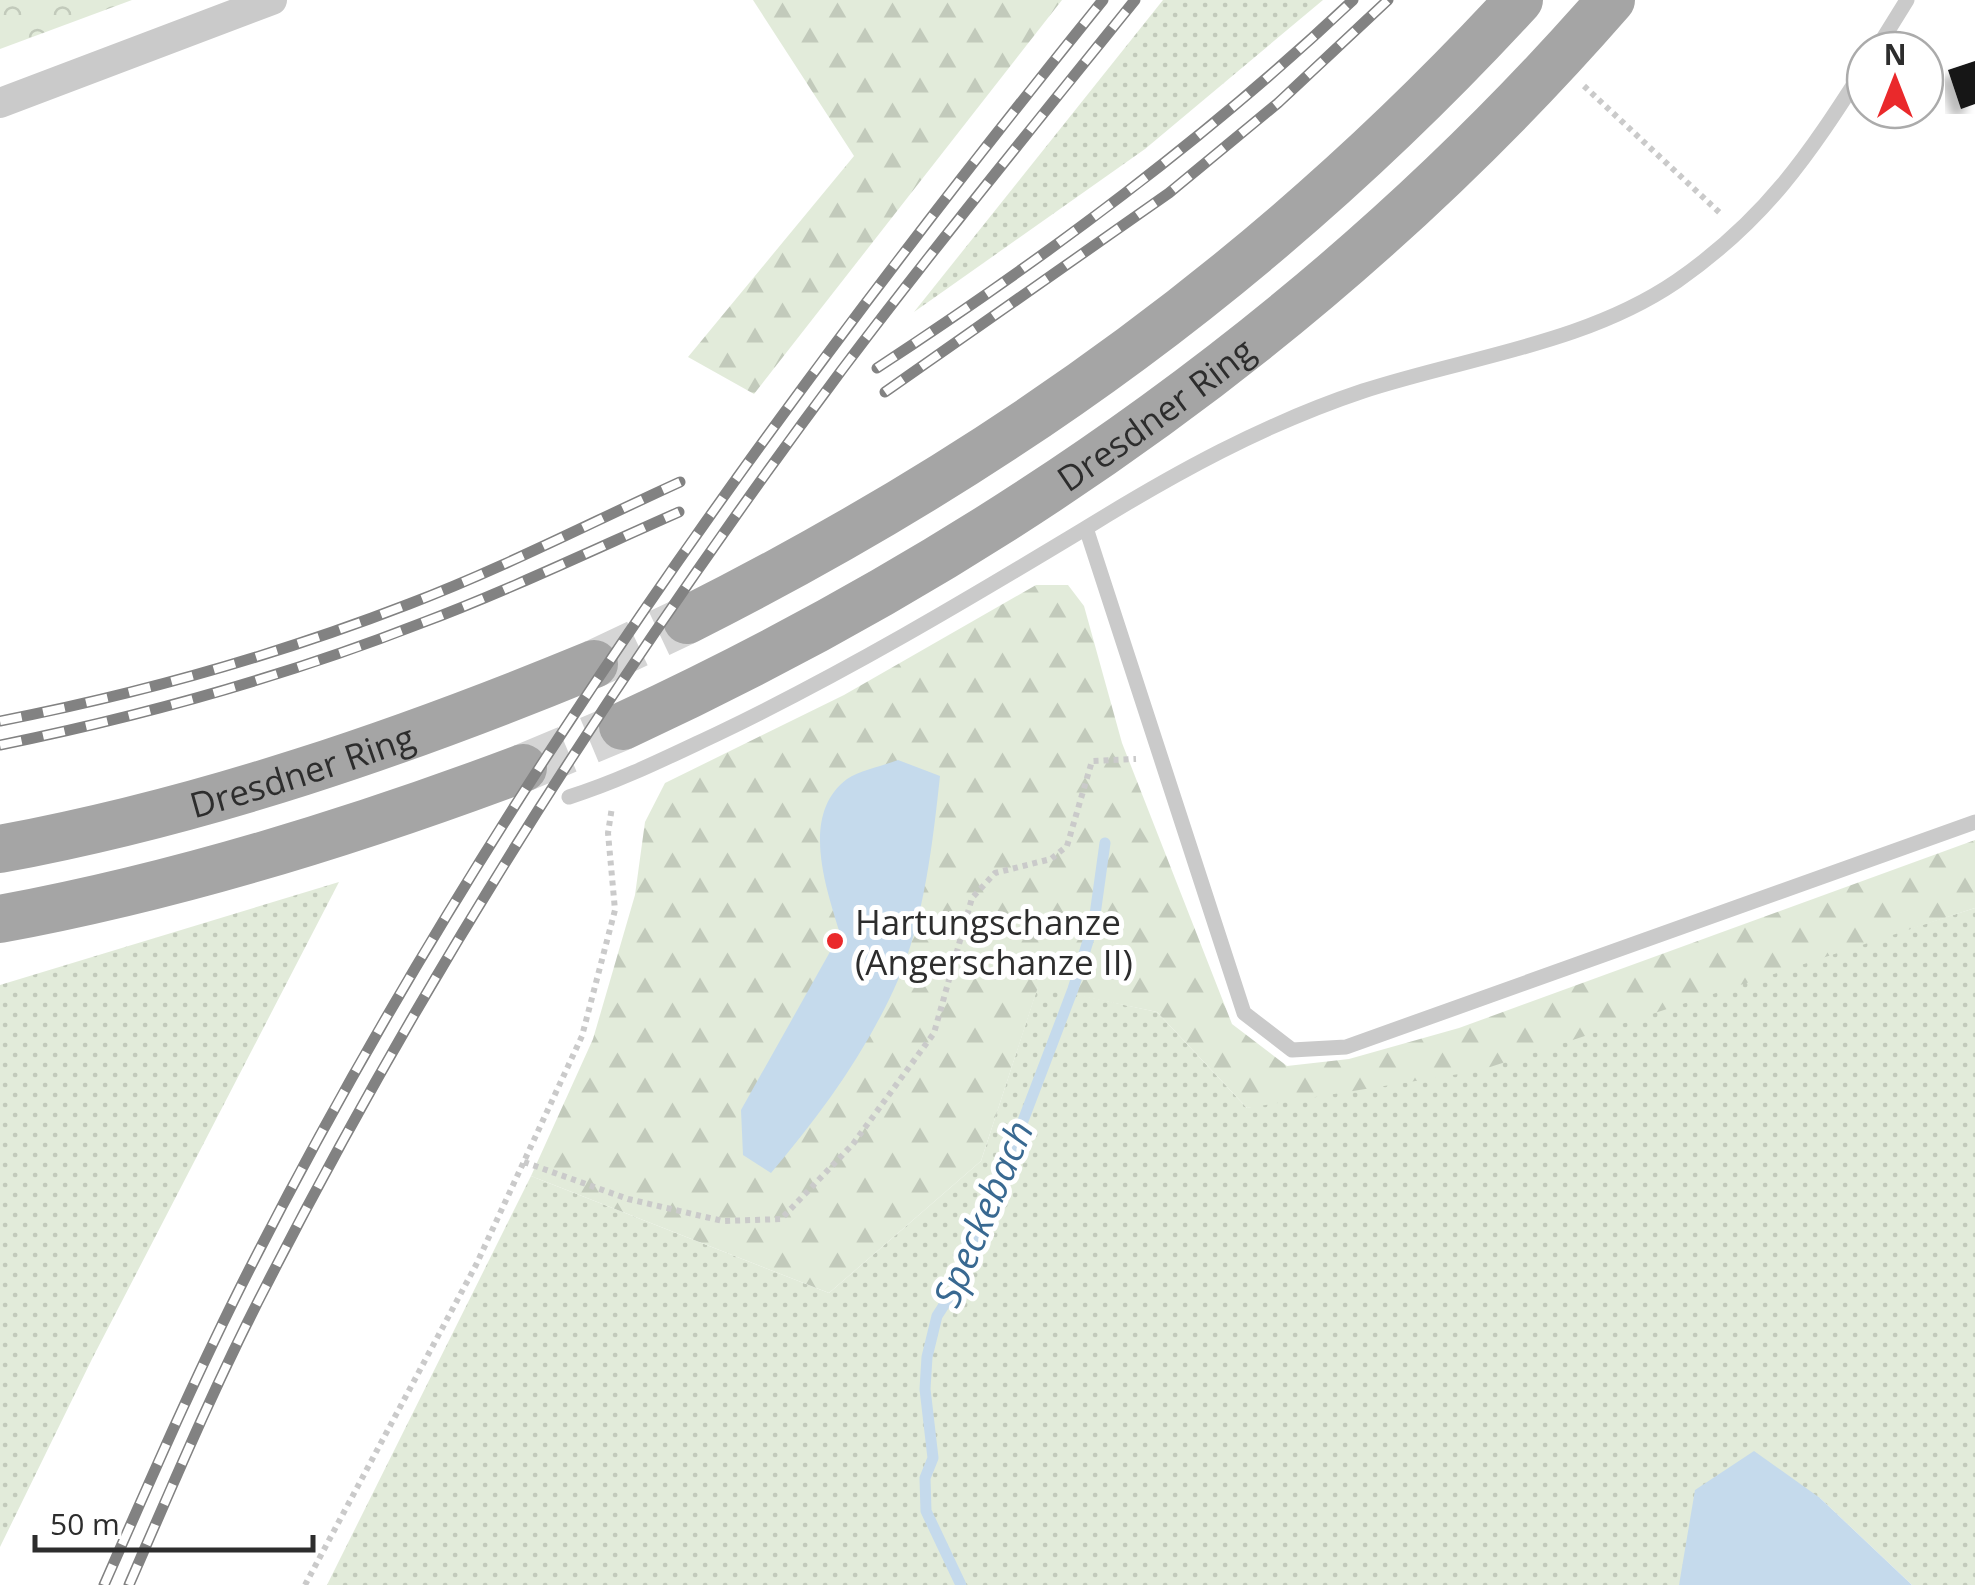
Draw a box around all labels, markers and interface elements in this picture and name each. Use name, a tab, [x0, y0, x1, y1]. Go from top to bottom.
north arrow	[1845, 30, 1945, 130]
text: N	[1884, 35, 1906, 73]
street label: Dresdner Ring	[1047, 326, 1263, 501]
street label: Dresdner Ring	[184, 712, 420, 828]
place label: Hartungschanze (Angerschanze II)	[855, 898, 1133, 985]
marker: Hartungschanze (Angerschanze II)	[824, 930, 846, 952]
water label: Speckebach	[920, 1112, 1044, 1314]
scale bar	[35, 1490, 312, 1552]
text: 50 m	[50, 1503, 120, 1544]

